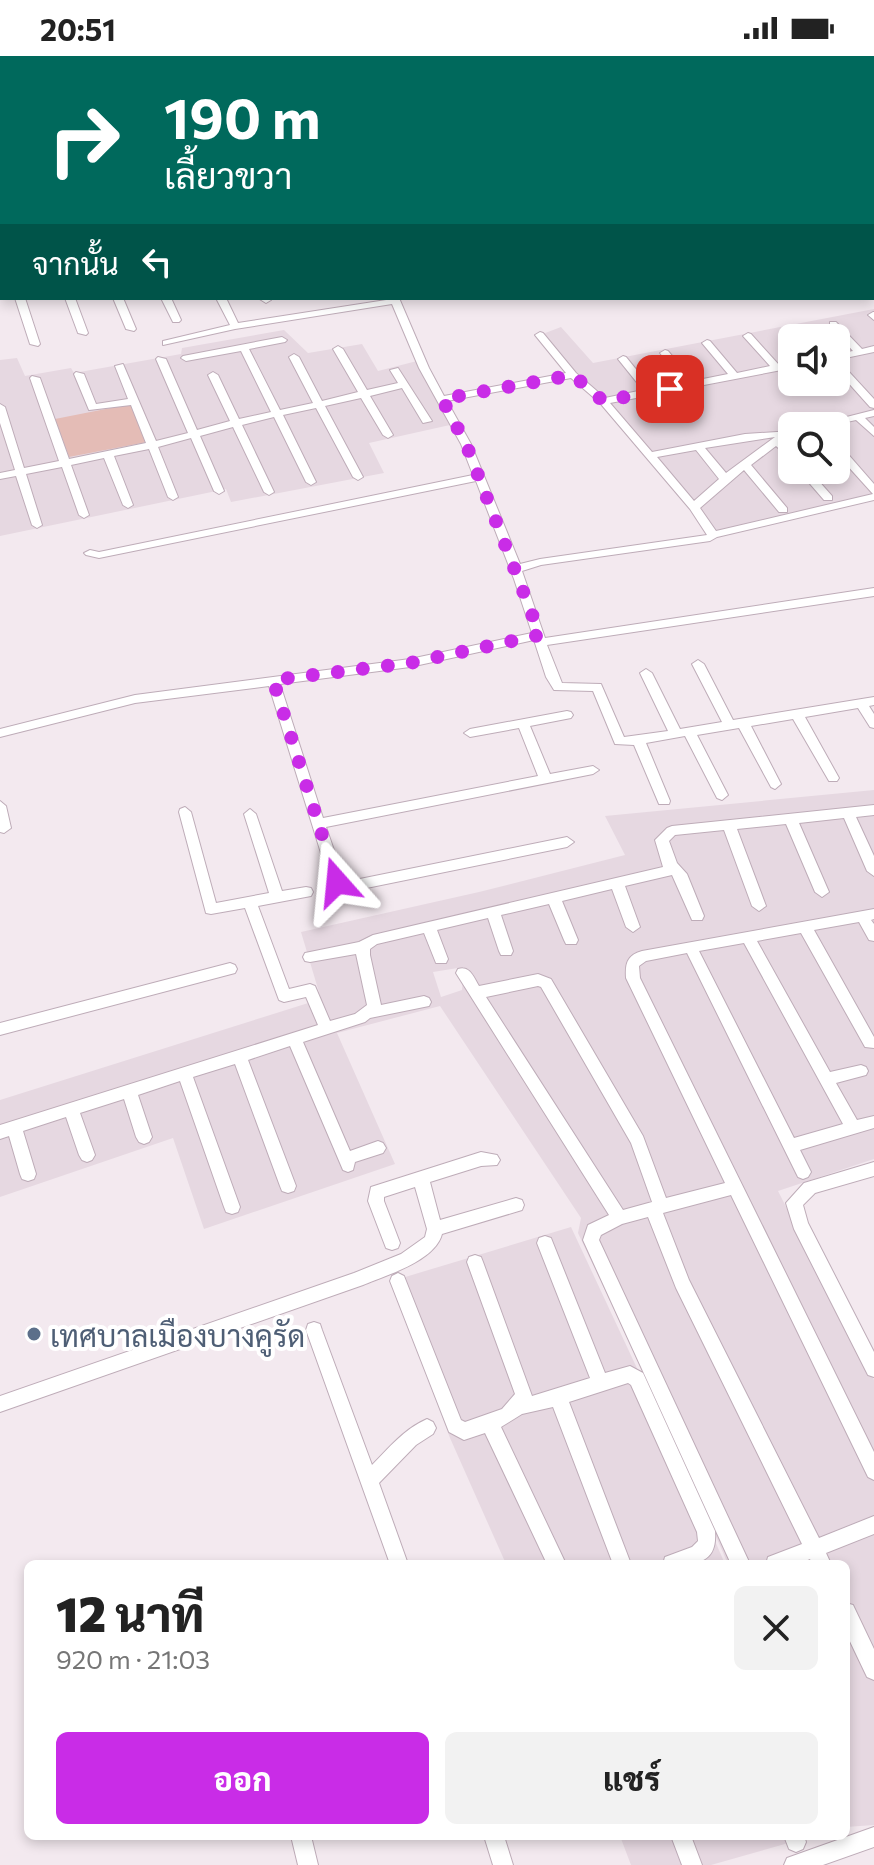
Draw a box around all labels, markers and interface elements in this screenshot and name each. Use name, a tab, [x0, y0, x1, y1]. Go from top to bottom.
text: 20:51	[40, 10, 116, 47]
text: 190 m	[164, 82, 321, 151]
icon: right	[32, 88, 136, 192]
text: เลี้ยวขวา	[164, 152, 292, 196]
icon: left	[135, 240, 179, 284]
text: จากนั้น	[32, 244, 119, 281]
map controls	[778, 324, 850, 484]
button: sound	[778, 324, 850, 396]
pin	[636, 355, 704, 423]
icon: arrive	[648, 367, 692, 411]
button: search	[778, 412, 850, 484]
position arrow	[295, 840, 379, 924]
place label: เทศบาลเมืองบางคูรัด	[50, 1316, 305, 1357]
marker: เทศบาลเมืองบางคูรัด	[25, 1325, 43, 1343]
text: 12 นาที	[56, 1583, 204, 1642]
button: close	[734, 1586, 818, 1670]
text: 920 m · 21:03	[56, 1643, 210, 1674]
button: ออก	[56, 1732, 429, 1824]
button: แชร์	[445, 1732, 818, 1824]

